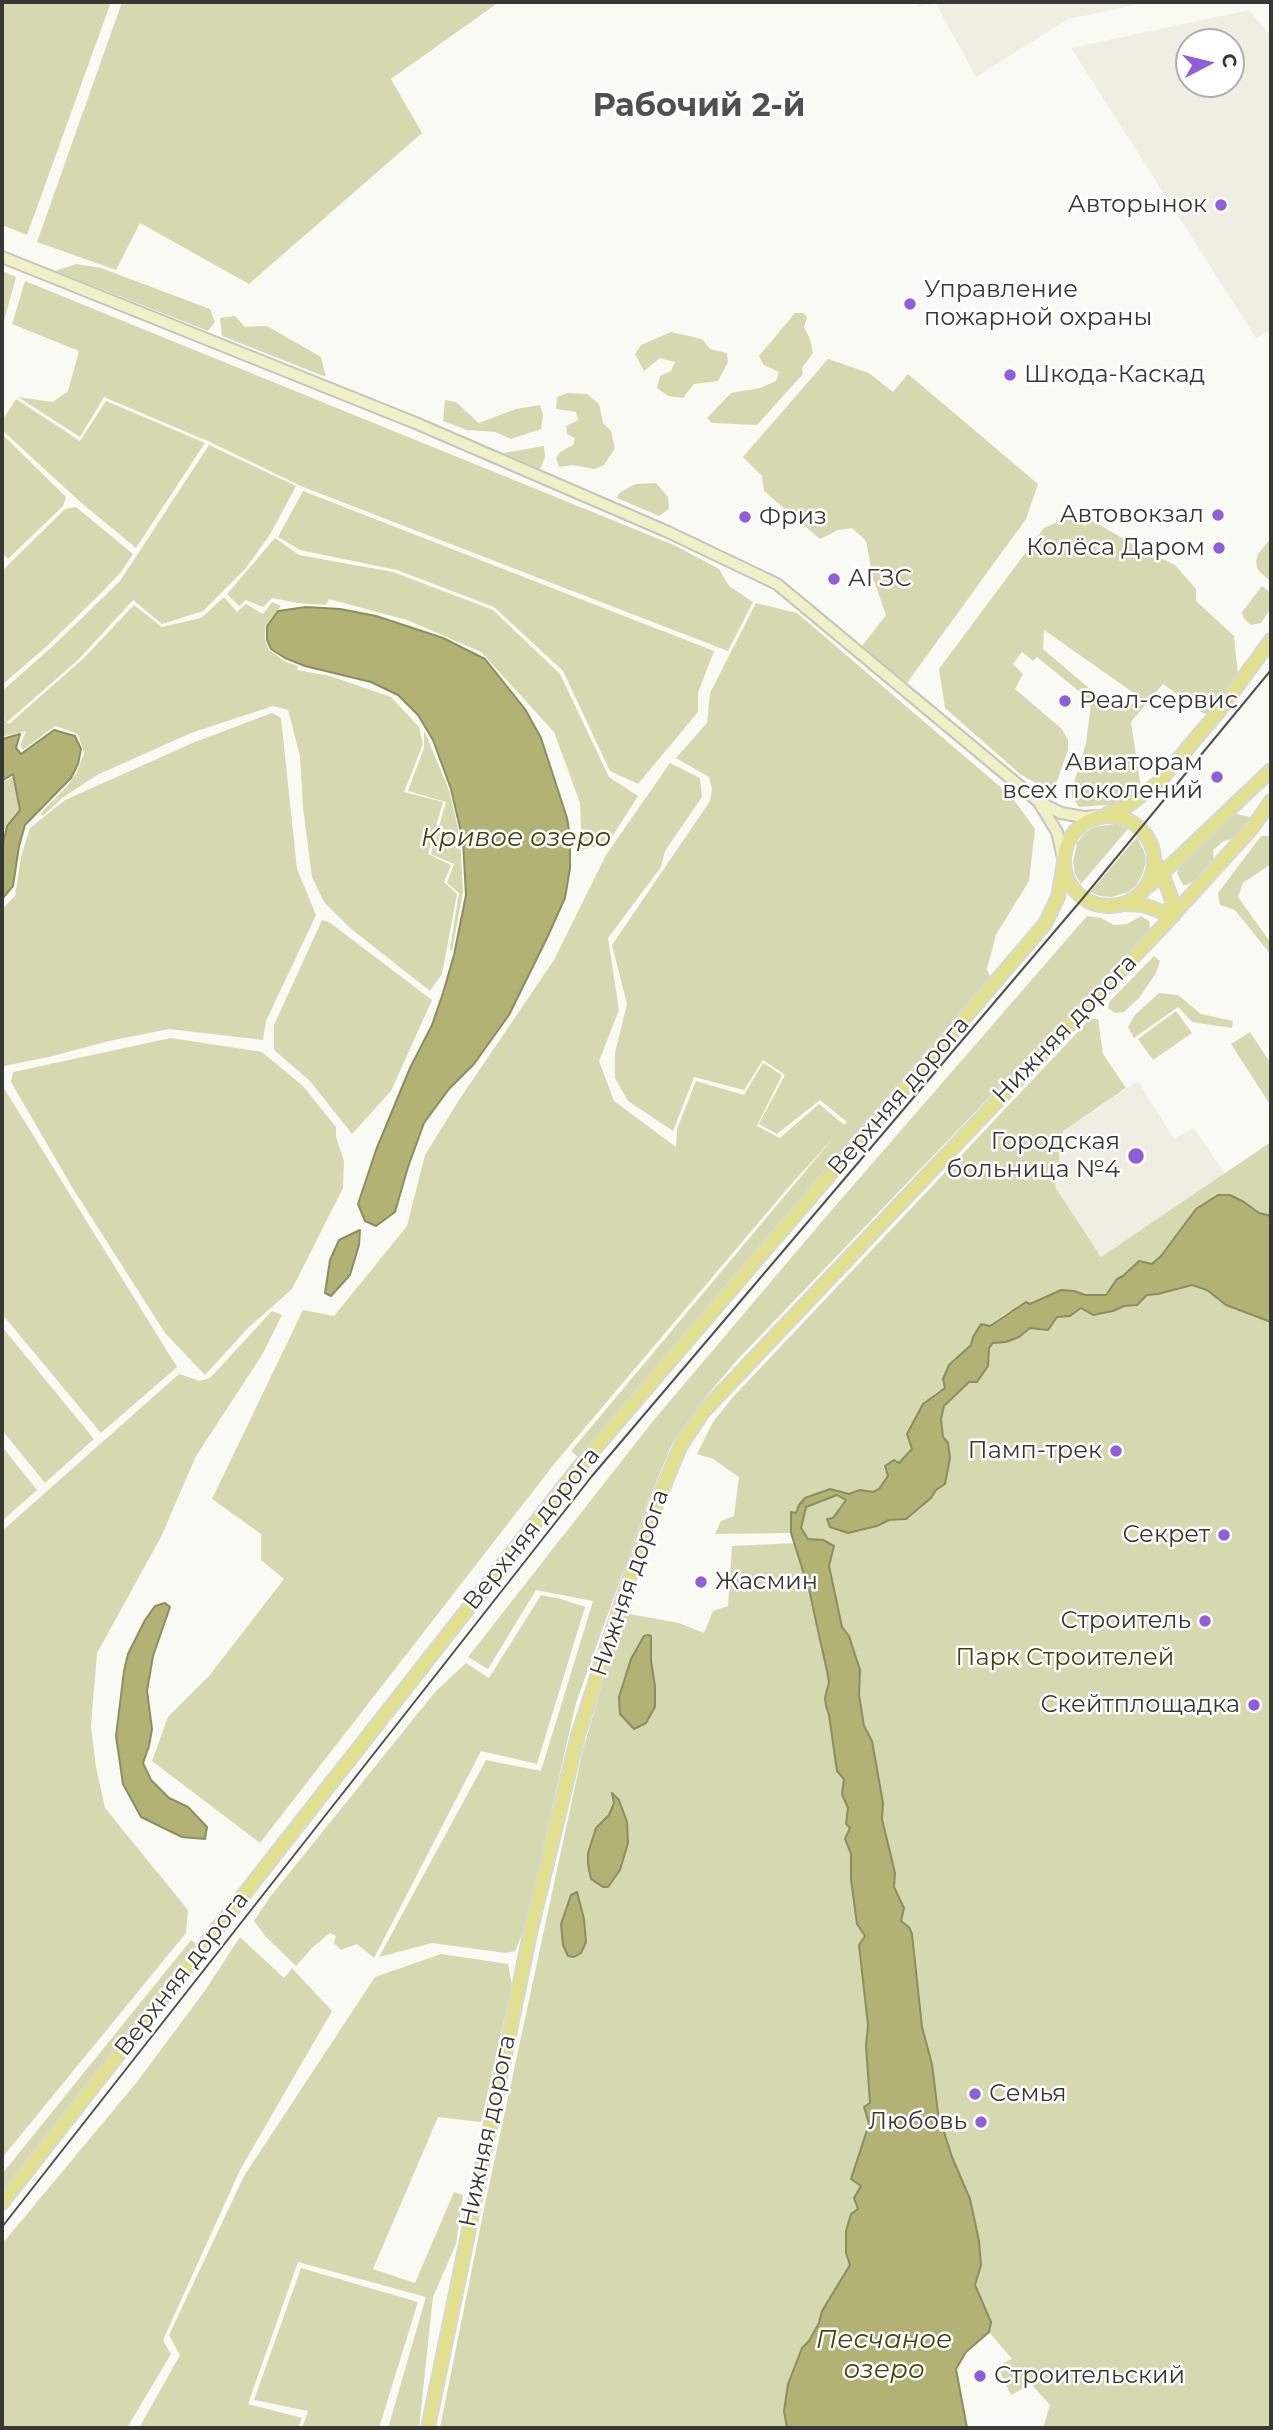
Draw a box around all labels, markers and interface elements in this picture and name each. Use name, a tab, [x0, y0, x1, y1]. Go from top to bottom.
north arrow	[1175, 28, 1245, 98]
text: С	[1217, 52, 1242, 69]
district label: Рабочий 2‑й	[592, 88, 806, 126]
place label: Авторынок	[1068, 191, 1207, 219]
marker: Авторынок	[1213, 197, 1229, 213]
place label: Управление пожарной охраны	[924, 276, 1152, 332]
marker: Управление пожарной охраны	[902, 296, 918, 312]
place label: Шкода-Каскад	[1024, 361, 1205, 389]
marker: Шкода-Каскад	[1002, 367, 1018, 383]
place label: Автовокзал	[1060, 501, 1204, 529]
place label: Фриз	[759, 503, 827, 531]
marker: Автовокзал	[1210, 507, 1226, 523]
marker: Фриз	[737, 509, 753, 525]
place label: Колёса Даром	[1026, 534, 1205, 562]
marker: Колёса Даром	[1211, 540, 1227, 556]
place label: АГЗС	[848, 565, 912, 593]
marker: АГЗС	[826, 571, 842, 587]
place label: Реал-сервис	[1079, 687, 1238, 715]
marker: Реал-сервис	[1057, 693, 1073, 709]
place label: Авиаторам всех поколений	[1002, 749, 1203, 805]
marker: Авиаторам всех поколений	[1209, 769, 1225, 785]
water label: Кривое озеро	[421, 822, 611, 854]
street label: Нижняя дорога	[987, 949, 1143, 1109]
street label: Верхняя дорога	[822, 1011, 976, 1181]
place label: Городская больница №4	[947, 1128, 1120, 1184]
marker: Городская больница №4	[1126, 1146, 1146, 1166]
place label: Памп-трек	[968, 1437, 1102, 1465]
street label: Верхняя дорога	[458, 1442, 606, 1616]
marker: Памп-трек	[1108, 1443, 1124, 1459]
street label: Нижняя дорога	[585, 1486, 675, 1680]
place label: Секрет	[1122, 1521, 1210, 1549]
marker: Секрет	[1216, 1527, 1232, 1543]
place label: Жасмин	[715, 1568, 818, 1596]
marker: Жасмин	[693, 1574, 709, 1590]
place label: Строитель	[1061, 1607, 1191, 1635]
marker: Строитель	[1197, 1613, 1213, 1629]
park label: Парк Строителей	[956, 1644, 1174, 1672]
place label: Скейтплощадка	[1040, 1691, 1240, 1719]
marker: Скейтплощадка	[1246, 1697, 1262, 1713]
street label: Верхняя дорога	[109, 1886, 255, 2062]
street label: Нижняя дорога	[454, 2032, 522, 2230]
place label: Семья	[989, 2080, 1067, 2108]
marker: Семья	[967, 2086, 983, 2102]
place label: Любовь	[868, 2108, 967, 2136]
marker: Любовь	[973, 2114, 989, 2130]
water label: Песчаное озеро	[816, 2324, 952, 2386]
place label: Строительский	[994, 2362, 1185, 2390]
marker: Строительский	[972, 2368, 988, 2384]

